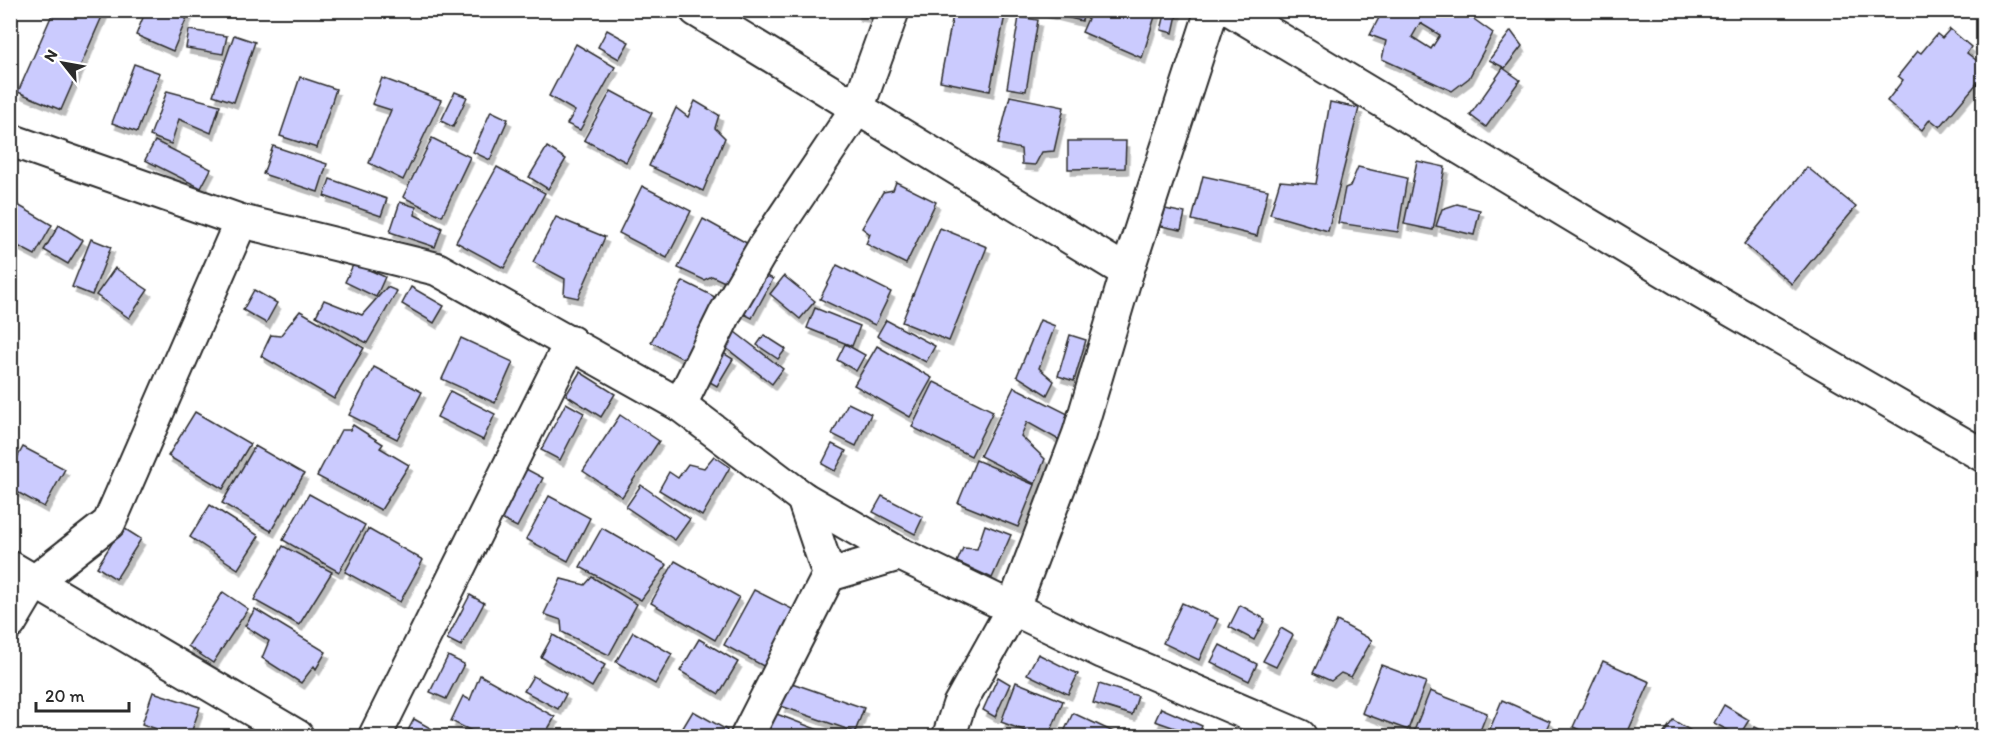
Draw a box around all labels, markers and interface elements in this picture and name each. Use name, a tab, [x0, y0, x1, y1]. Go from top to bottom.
north arrow	[33, 33, 93, 93]
text: N	[40, 46, 61, 65]
scale bar	[36, 675, 129, 713]
text: 20 m	[45, 685, 85, 707]

